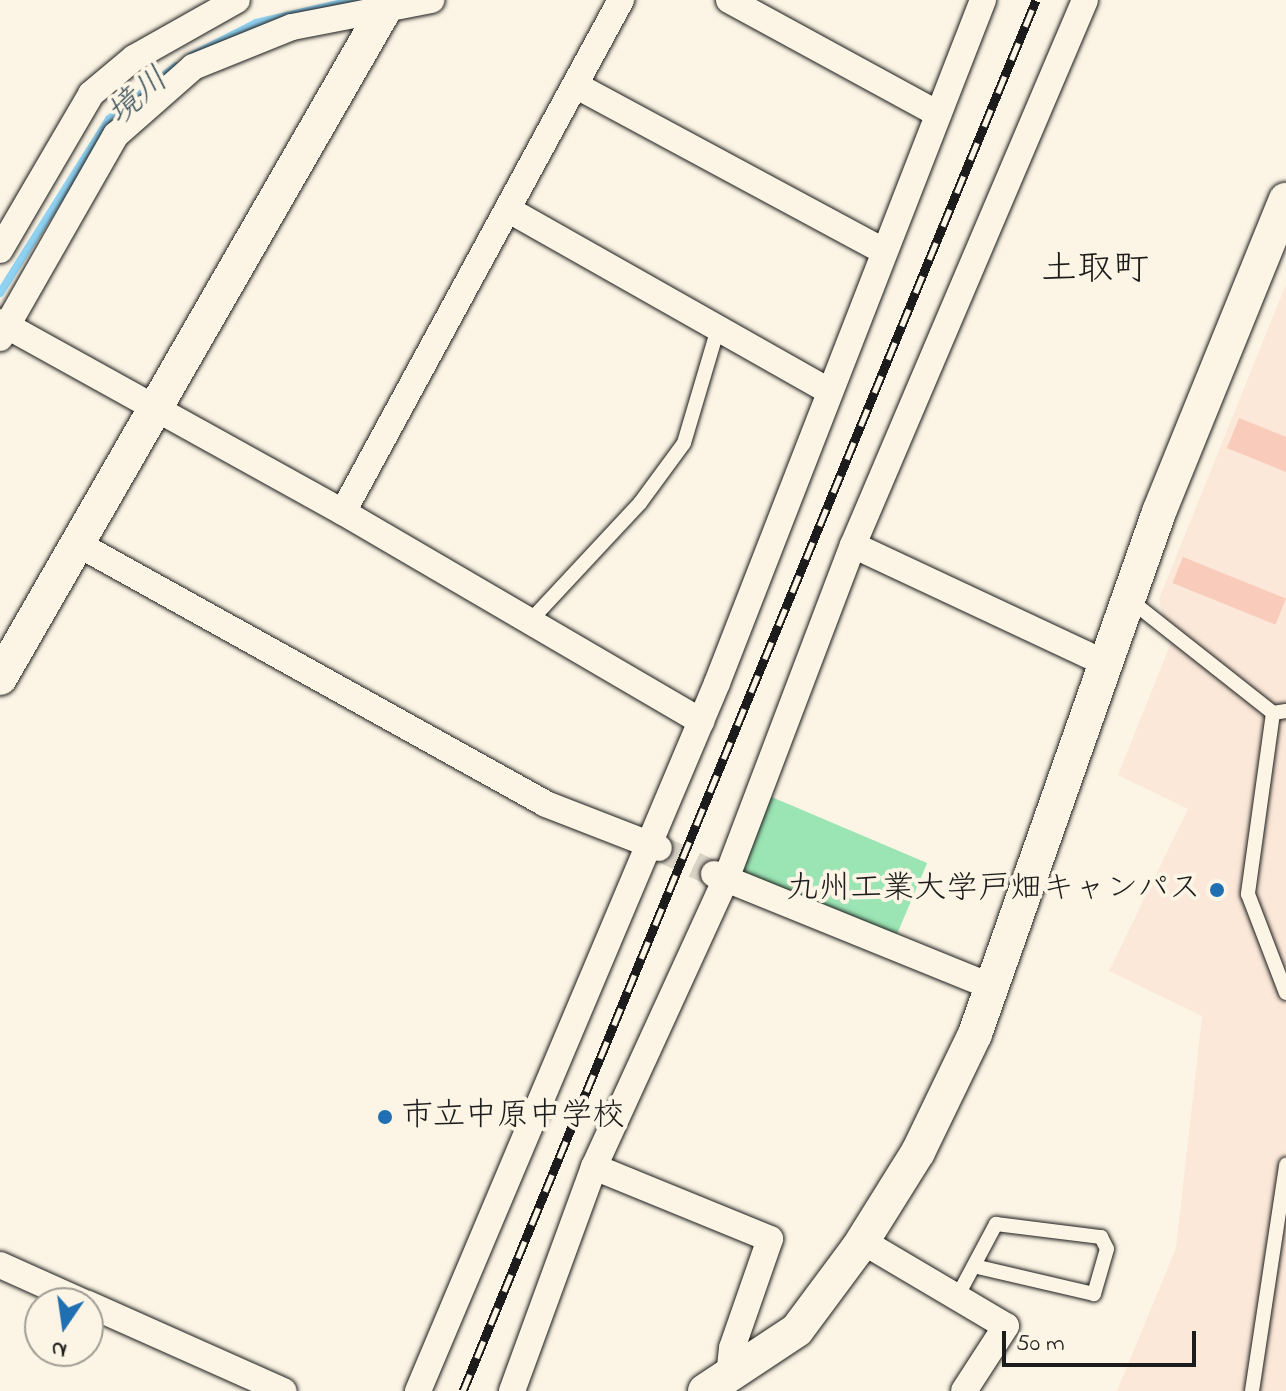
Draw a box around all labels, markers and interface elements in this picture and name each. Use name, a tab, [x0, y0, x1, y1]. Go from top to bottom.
water label: 境川	[100, 60, 178, 136]
district label: 土取町	[1041, 249, 1149, 293]
place label: 九州工業大学戸畑キャンパス	[785, 871, 1201, 909]
marker: 九州工業大学戸畑キャンパス	[1208, 881, 1226, 899]
place label: 市立中原中学校	[401, 1098, 625, 1136]
marker: 市立中原中学校	[376, 1108, 394, 1126]
north arrow	[24, 1287, 104, 1367]
scale bar	[1006, 1315, 1200, 1365]
text: 50 m	[1016, 1327, 1065, 1362]
text: N	[48, 1331, 70, 1366]

